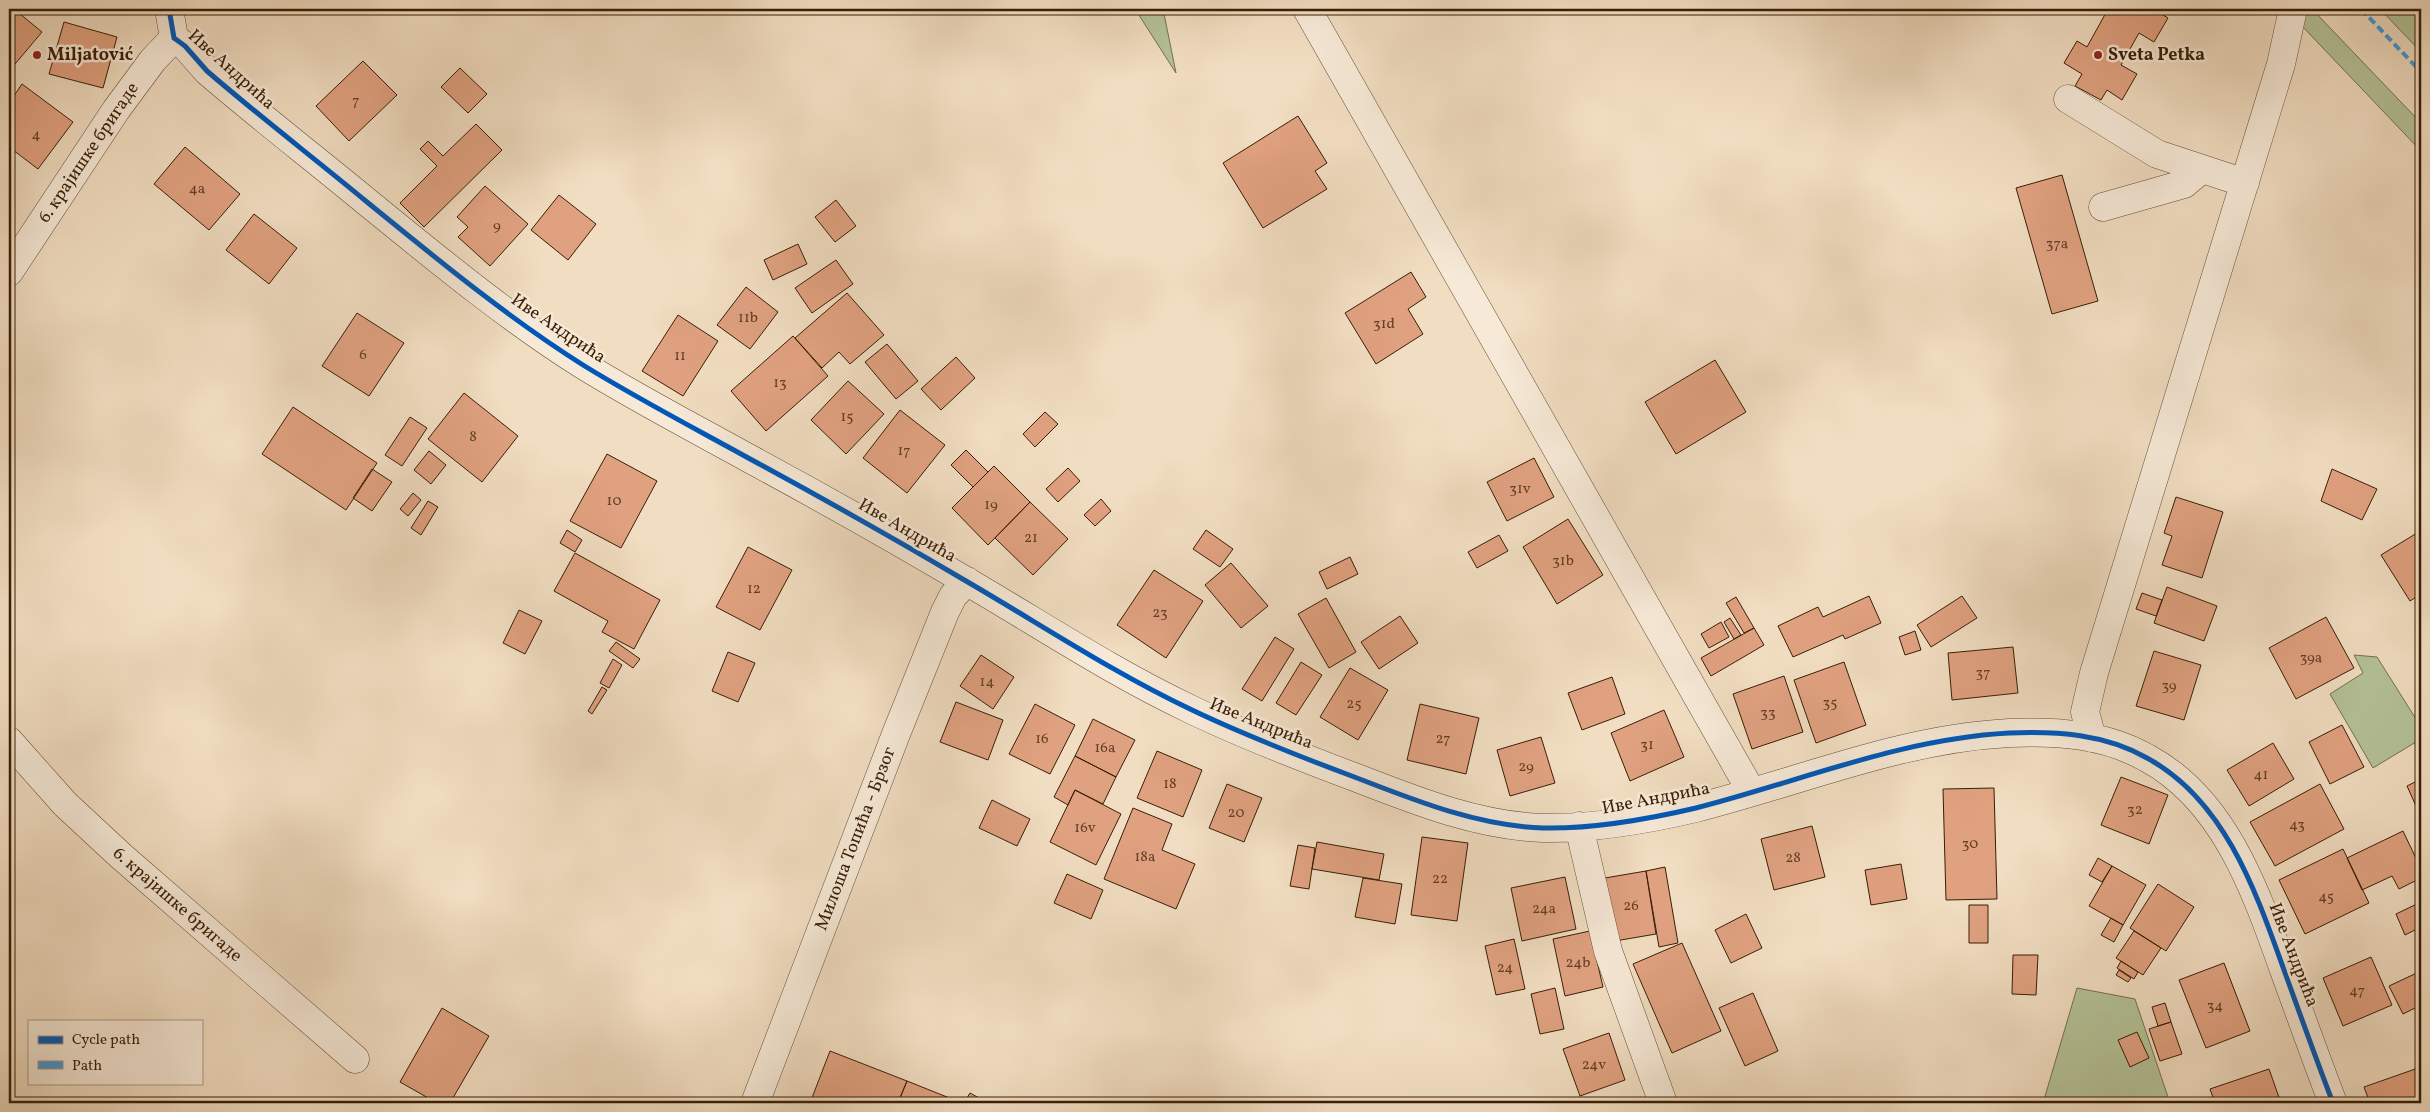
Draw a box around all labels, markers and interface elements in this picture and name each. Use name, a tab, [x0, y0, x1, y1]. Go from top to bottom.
street label: Иве Андрића	[182, 24, 280, 116]
place label: Miljatović	[47, 43, 133, 68]
place label: Sveta Petka	[2108, 43, 2205, 68]
marker: Miljatović	[31, 49, 43, 61]
marker: Sveta Petka	[2092, 49, 2104, 61]
street label: 6. крајишке бригаде	[33, 78, 145, 228]
house number: 7	[352, 91, 360, 112]
house number: 4	[32, 125, 41, 146]
house number: 4a	[189, 179, 205, 200]
house number: 9	[493, 216, 501, 237]
house number: 37a	[2046, 234, 2068, 255]
street label: Иве Андрића	[506, 288, 610, 370]
house number: 11b	[738, 308, 758, 329]
house number: 31d	[1373, 314, 1395, 335]
house number: 6	[359, 345, 367, 366]
house number: 11	[674, 346, 686, 367]
house number: 13	[773, 373, 787, 394]
house number: 15	[840, 407, 854, 428]
house number: 8	[469, 427, 477, 448]
house number: 17	[897, 441, 911, 462]
house number: 31v	[1509, 479, 1531, 500]
house number: 10	[607, 491, 621, 512]
street label: Иве Андрића	[853, 493, 961, 569]
house number: 19	[984, 495, 998, 516]
house number: 21	[1024, 528, 1038, 549]
house number: 31b	[1552, 551, 1574, 572]
house number: 12	[747, 579, 761, 600]
house number: 23	[1152, 603, 1168, 624]
house number: 39a	[2300, 648, 2322, 669]
house number: 37	[1976, 663, 1990, 684]
house number: 14	[980, 672, 994, 693]
house number: 39	[2161, 676, 2177, 697]
street label: Иве Андрића	[1206, 692, 1317, 756]
house number: 35	[1823, 693, 1837, 714]
house number: 25	[1346, 694, 1362, 715]
house number: 33	[1760, 703, 1776, 724]
house number: 16	[1035, 729, 1049, 750]
house number: 27	[1436, 729, 1450, 750]
house number: 31	[1640, 735, 1654, 756]
house number: 16a	[1095, 738, 1115, 759]
street label: Милоша Топића - Брзог	[809, 743, 903, 934]
house number: 29	[1518, 757, 1534, 778]
house number: 41	[2254, 765, 2268, 786]
house number: 18	[1163, 774, 1177, 795]
street label: Иве Андрића	[1600, 776, 1712, 822]
house number: 32	[2127, 800, 2143, 821]
house number: 20	[1228, 803, 1244, 824]
house number: 43	[2289, 815, 2305, 836]
house number: 16v	[1074, 818, 1096, 839]
house number: 30	[1962, 834, 1978, 855]
street label: 6. крајишке бригаде	[107, 842, 247, 968]
house number: 18a	[1135, 847, 1155, 868]
house number: 28	[1785, 848, 1801, 869]
house number: 22	[1432, 869, 1448, 890]
house number: 45	[2318, 887, 2334, 908]
house number: 26	[1623, 896, 1639, 917]
house number: 24a	[1532, 899, 1556, 920]
street label: Иве Андрића	[2262, 899, 2324, 1011]
house number: 24b	[1566, 953, 1590, 974]
house number: 24	[1497, 958, 1513, 979]
house number: 47	[2349, 981, 2365, 1002]
house number: 34	[2207, 996, 2223, 1017]
legend	[28, 1020, 202, 1084]
text: Cycle path	[72, 1030, 140, 1051]
house number: 24v	[1582, 1055, 1606, 1076]
text: Path	[72, 1056, 102, 1077]

